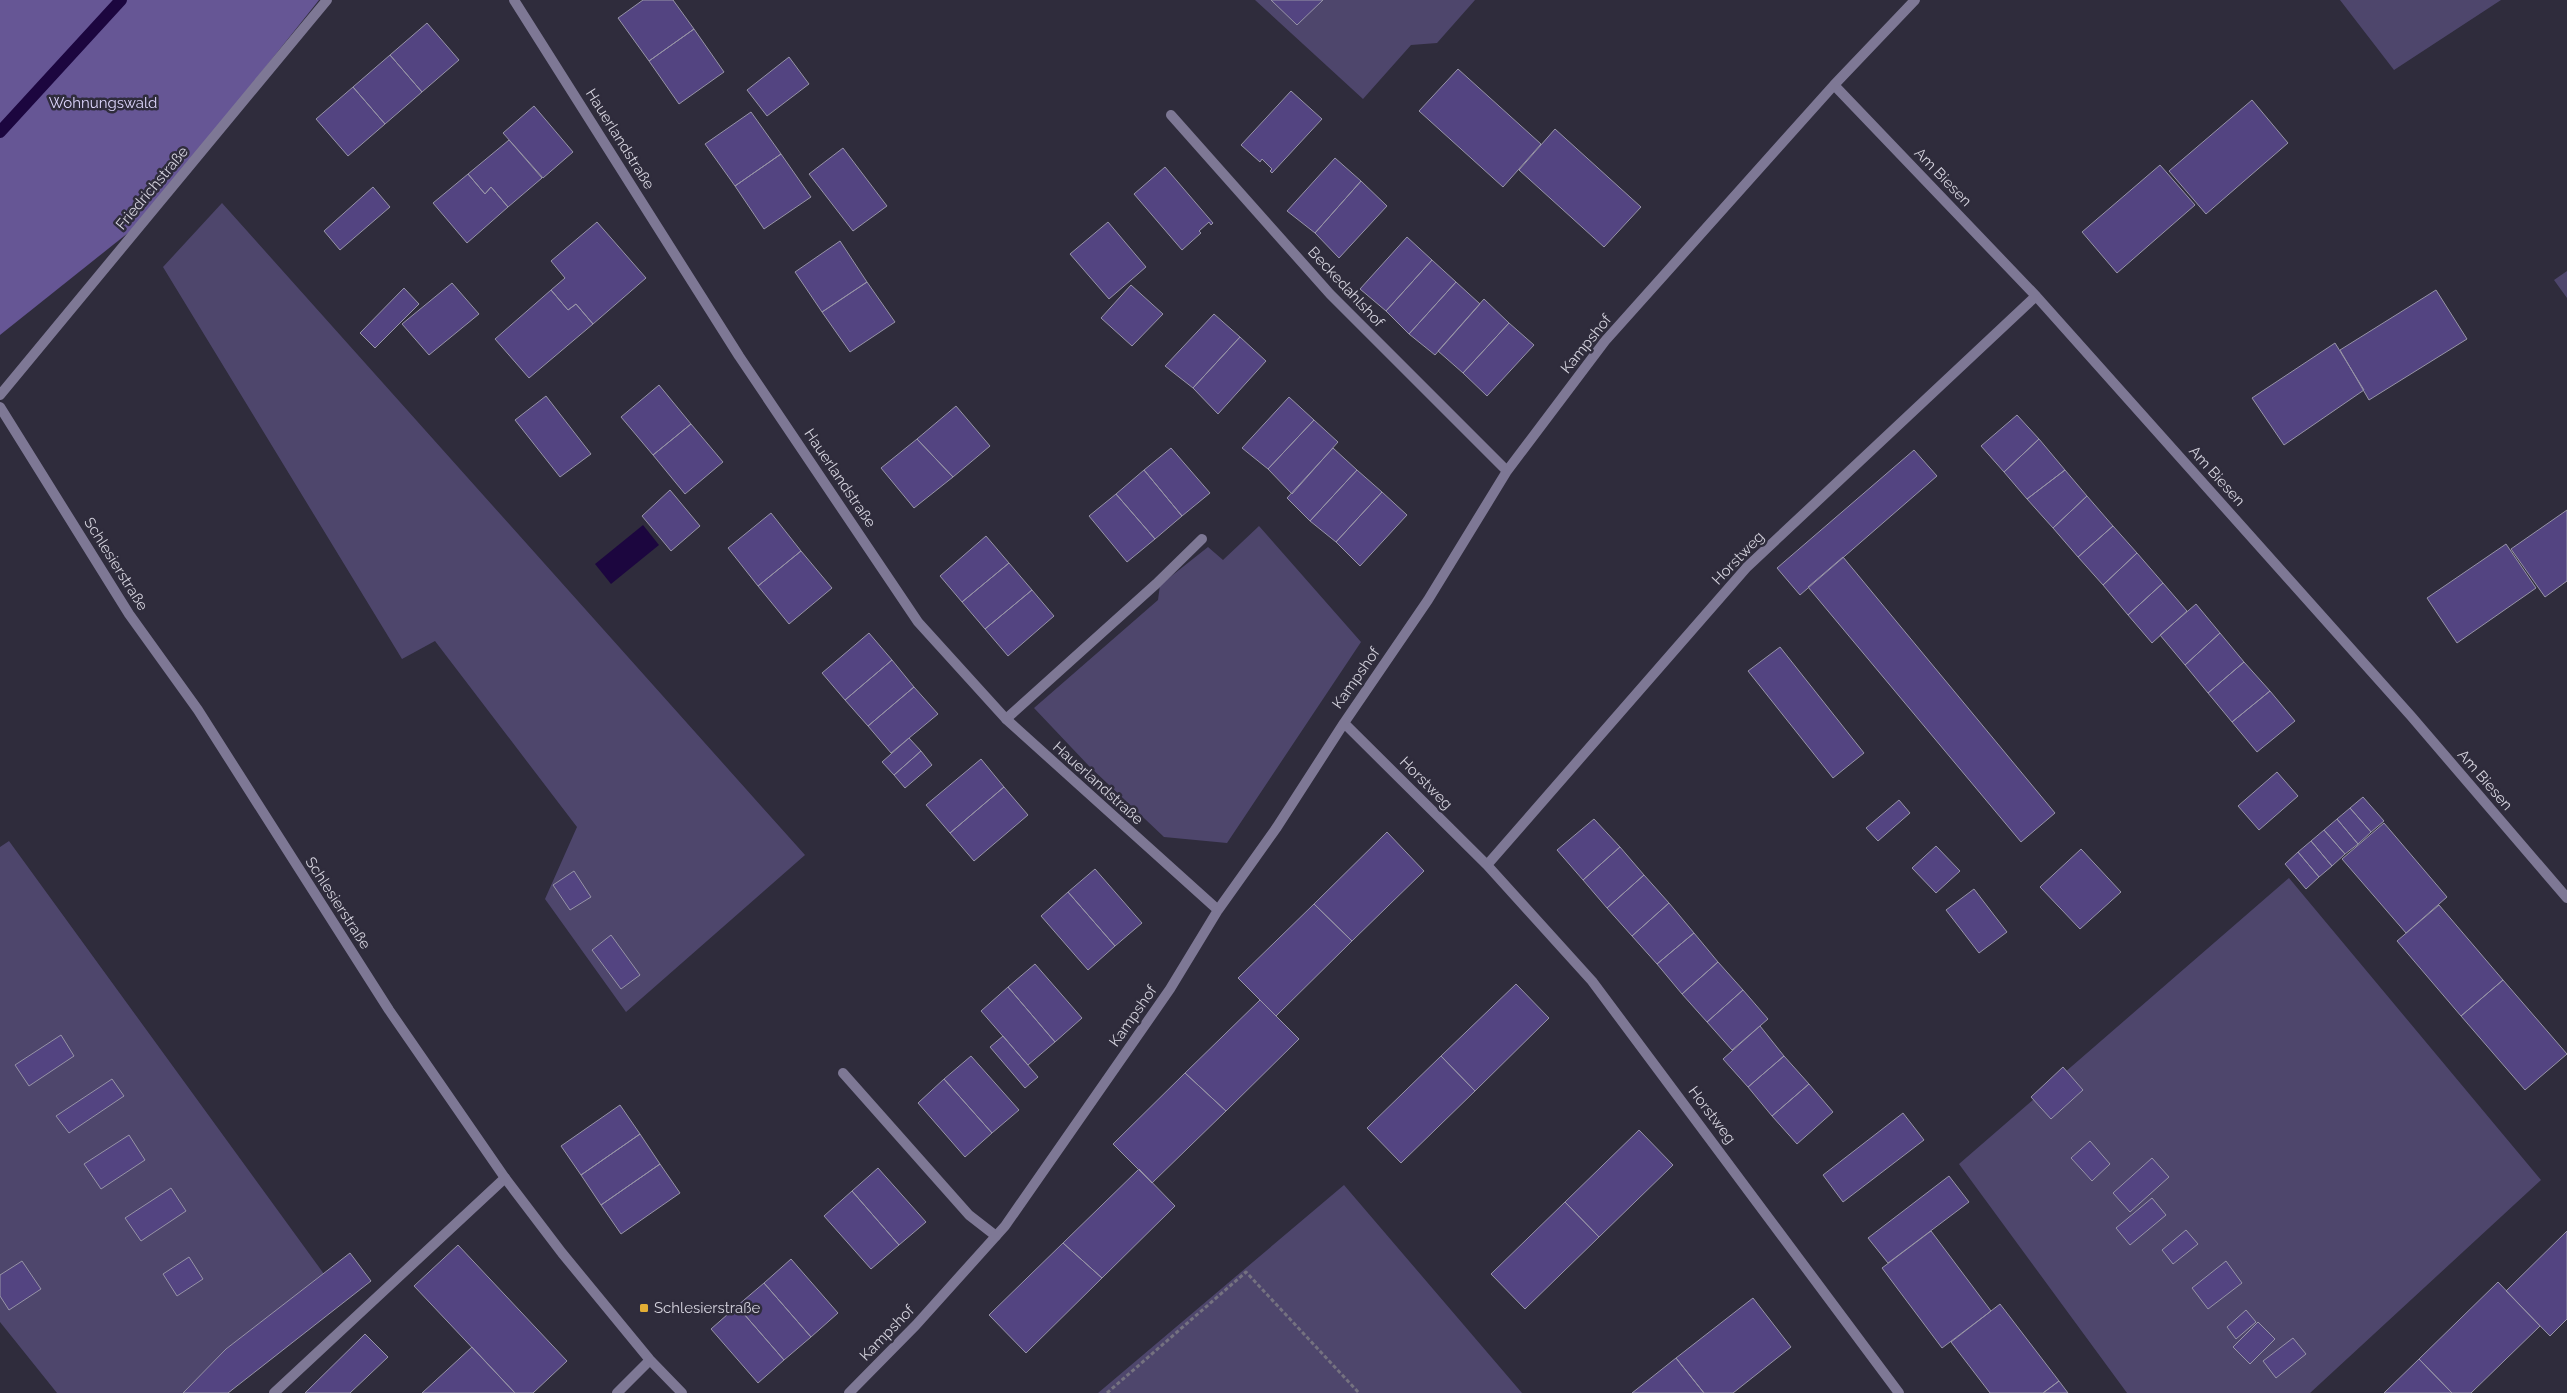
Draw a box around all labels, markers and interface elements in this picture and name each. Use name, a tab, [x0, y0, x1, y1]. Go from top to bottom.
street label: Hauerlandstraße	[582, 85, 658, 193]
park label: Wohnungswald	[49, 94, 157, 112]
street label: Friedrichstraße	[112, 143, 192, 233]
street label: Am Biesen	[1911, 144, 1975, 210]
street label: Beckedahlshof	[1304, 243, 1389, 332]
street label: Kampshof	[1557, 310, 1616, 377]
street label: Hauerlandstraße	[800, 425, 880, 531]
street label: Am Biesen	[2185, 442, 2249, 510]
street label: Schlesierstraße	[80, 514, 152, 614]
street label: Horstweg	[1708, 528, 1768, 588]
street label: Kampshof	[1328, 643, 1384, 712]
street label: Hauerlandstraße	[1049, 738, 1147, 828]
street label: Am Biesen	[2454, 746, 2516, 814]
street label: Horstweg	[1396, 753, 1456, 813]
street label: Schlesierstraße	[302, 854, 375, 953]
street label: Kampshof	[1105, 981, 1161, 1050]
street label: Horstweg	[1685, 1083, 1739, 1147]
place label: Schlesierstraße	[654, 1299, 760, 1317]
street label: Kampshof	[856, 1301, 919, 1365]
marker: Schlesierstraße	[638, 1302, 650, 1314]

